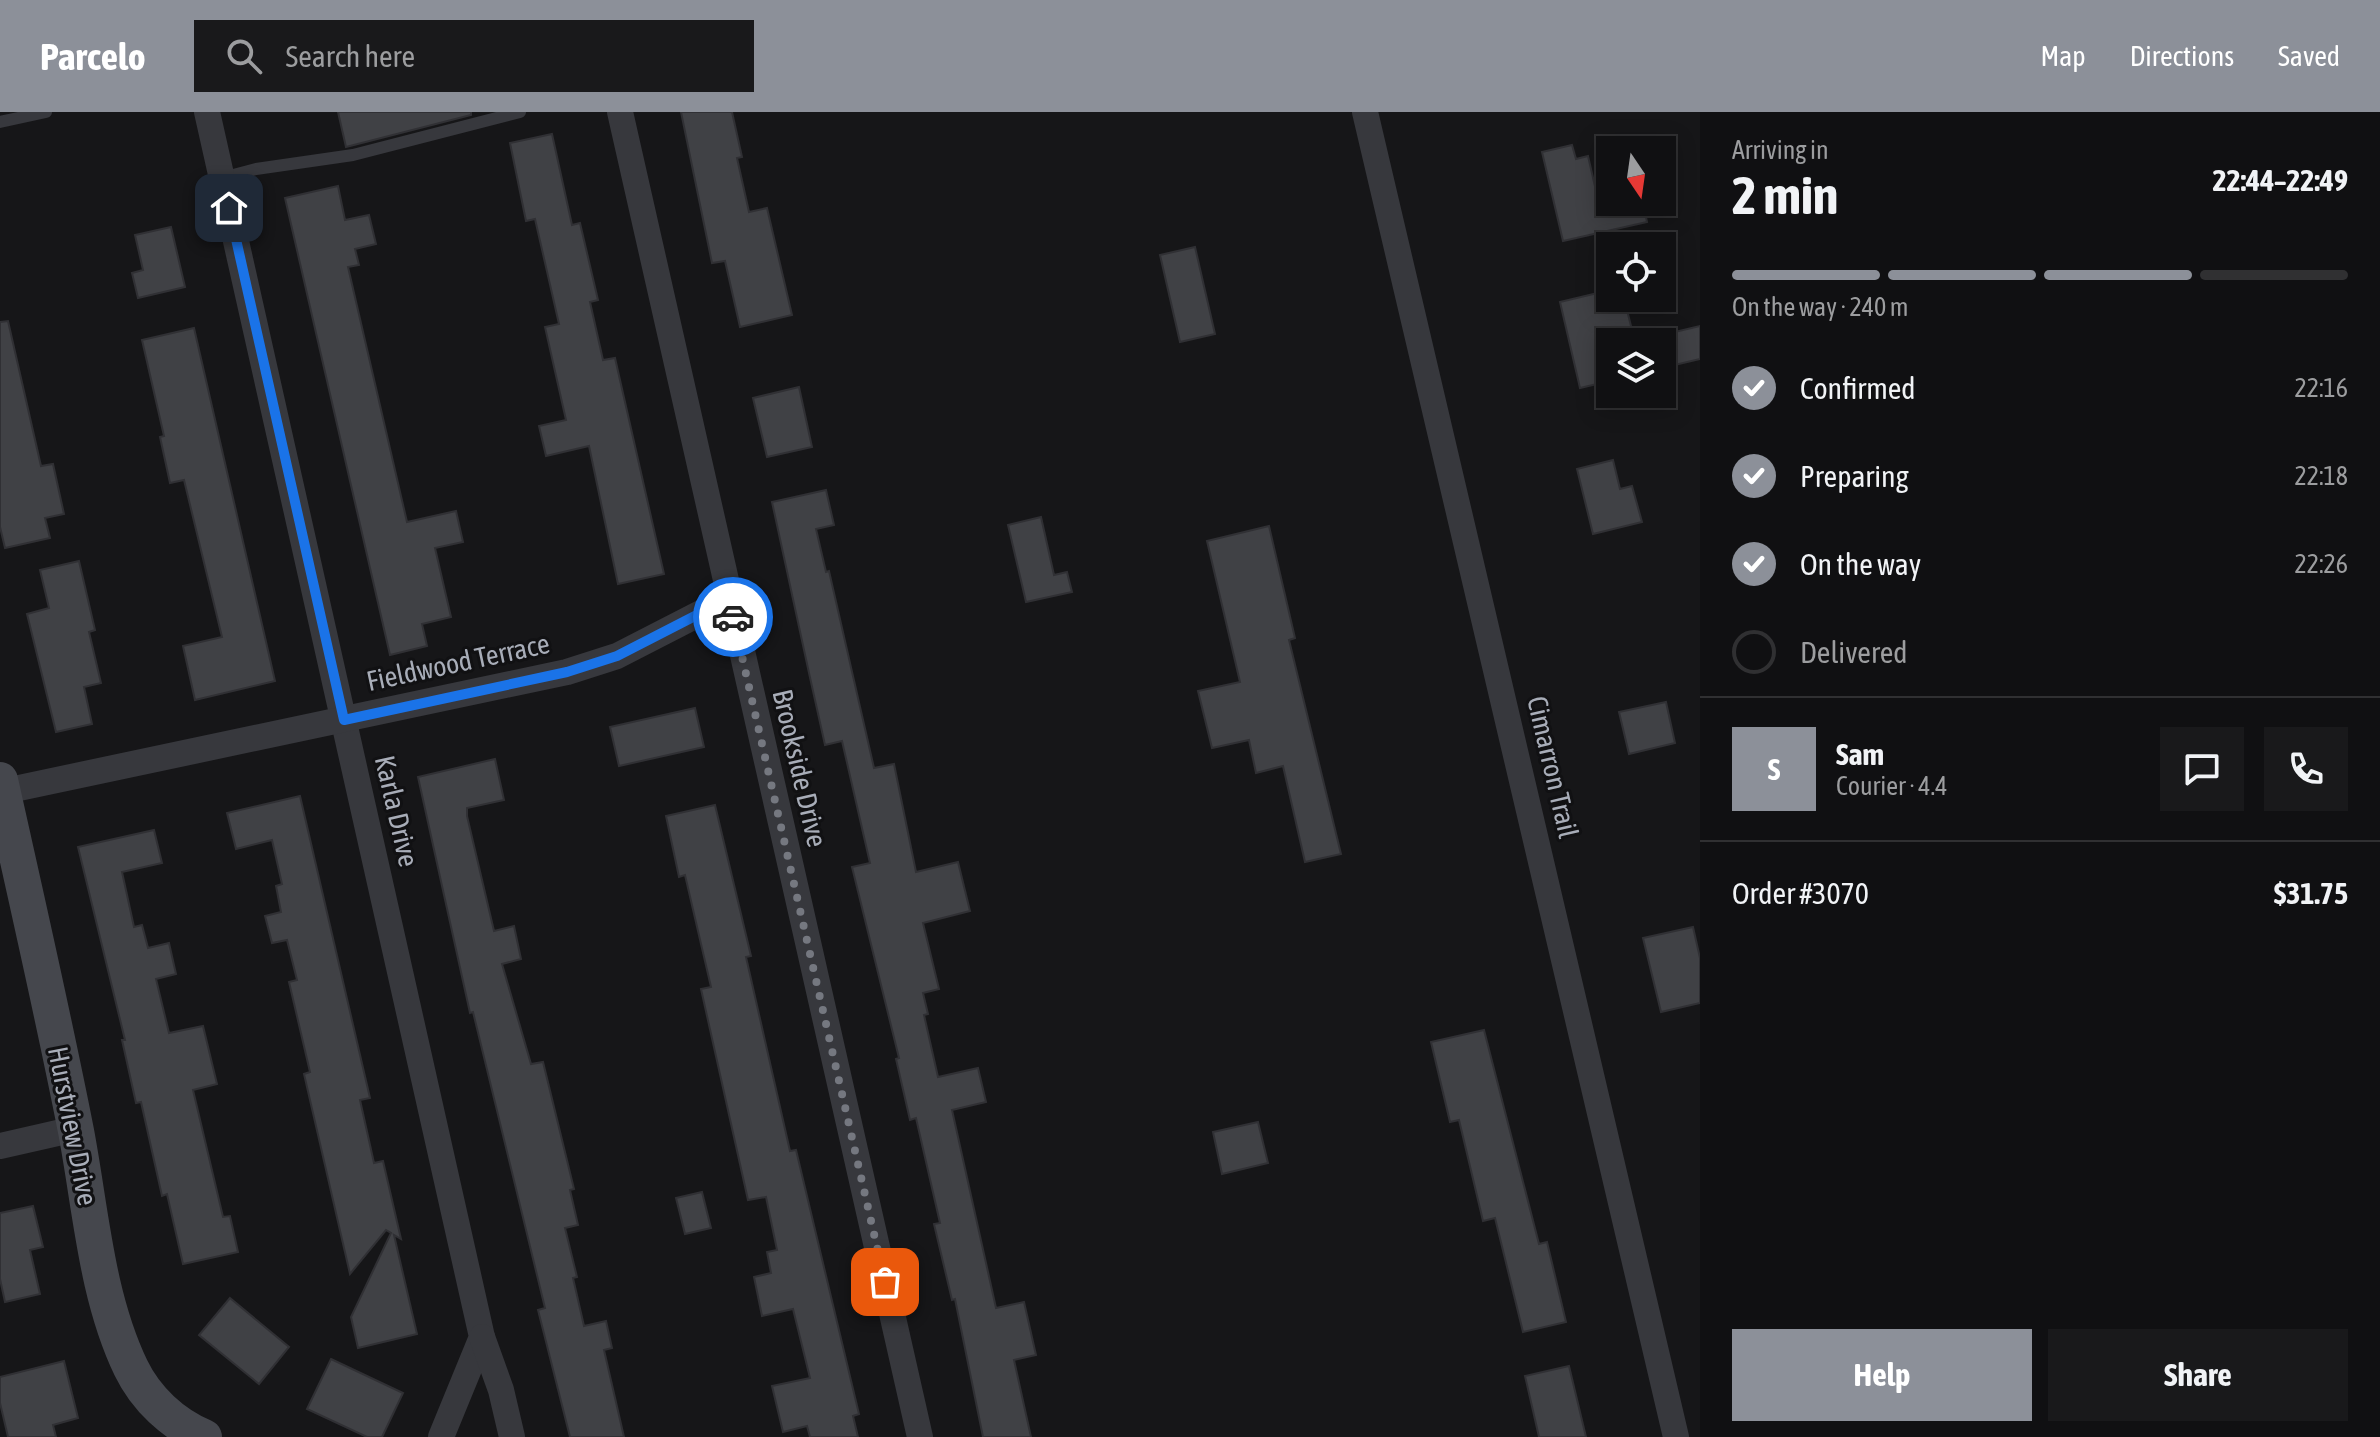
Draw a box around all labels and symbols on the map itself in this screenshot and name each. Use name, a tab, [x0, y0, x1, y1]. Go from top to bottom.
north arrow	[1596, 136, 1676, 216]
pin	[195, 174, 263, 242]
courier	[693, 577, 773, 657]
street label: Fieldwood Terrace	[364, 627, 552, 697]
street label: Brookside Drive	[766, 686, 834, 850]
street label: Cimarron Trail	[1521, 693, 1585, 842]
street label: Karla Drive	[369, 752, 425, 870]
street label: Hurstview Drive	[42, 1044, 104, 1208]
pin	[851, 1248, 919, 1316]

